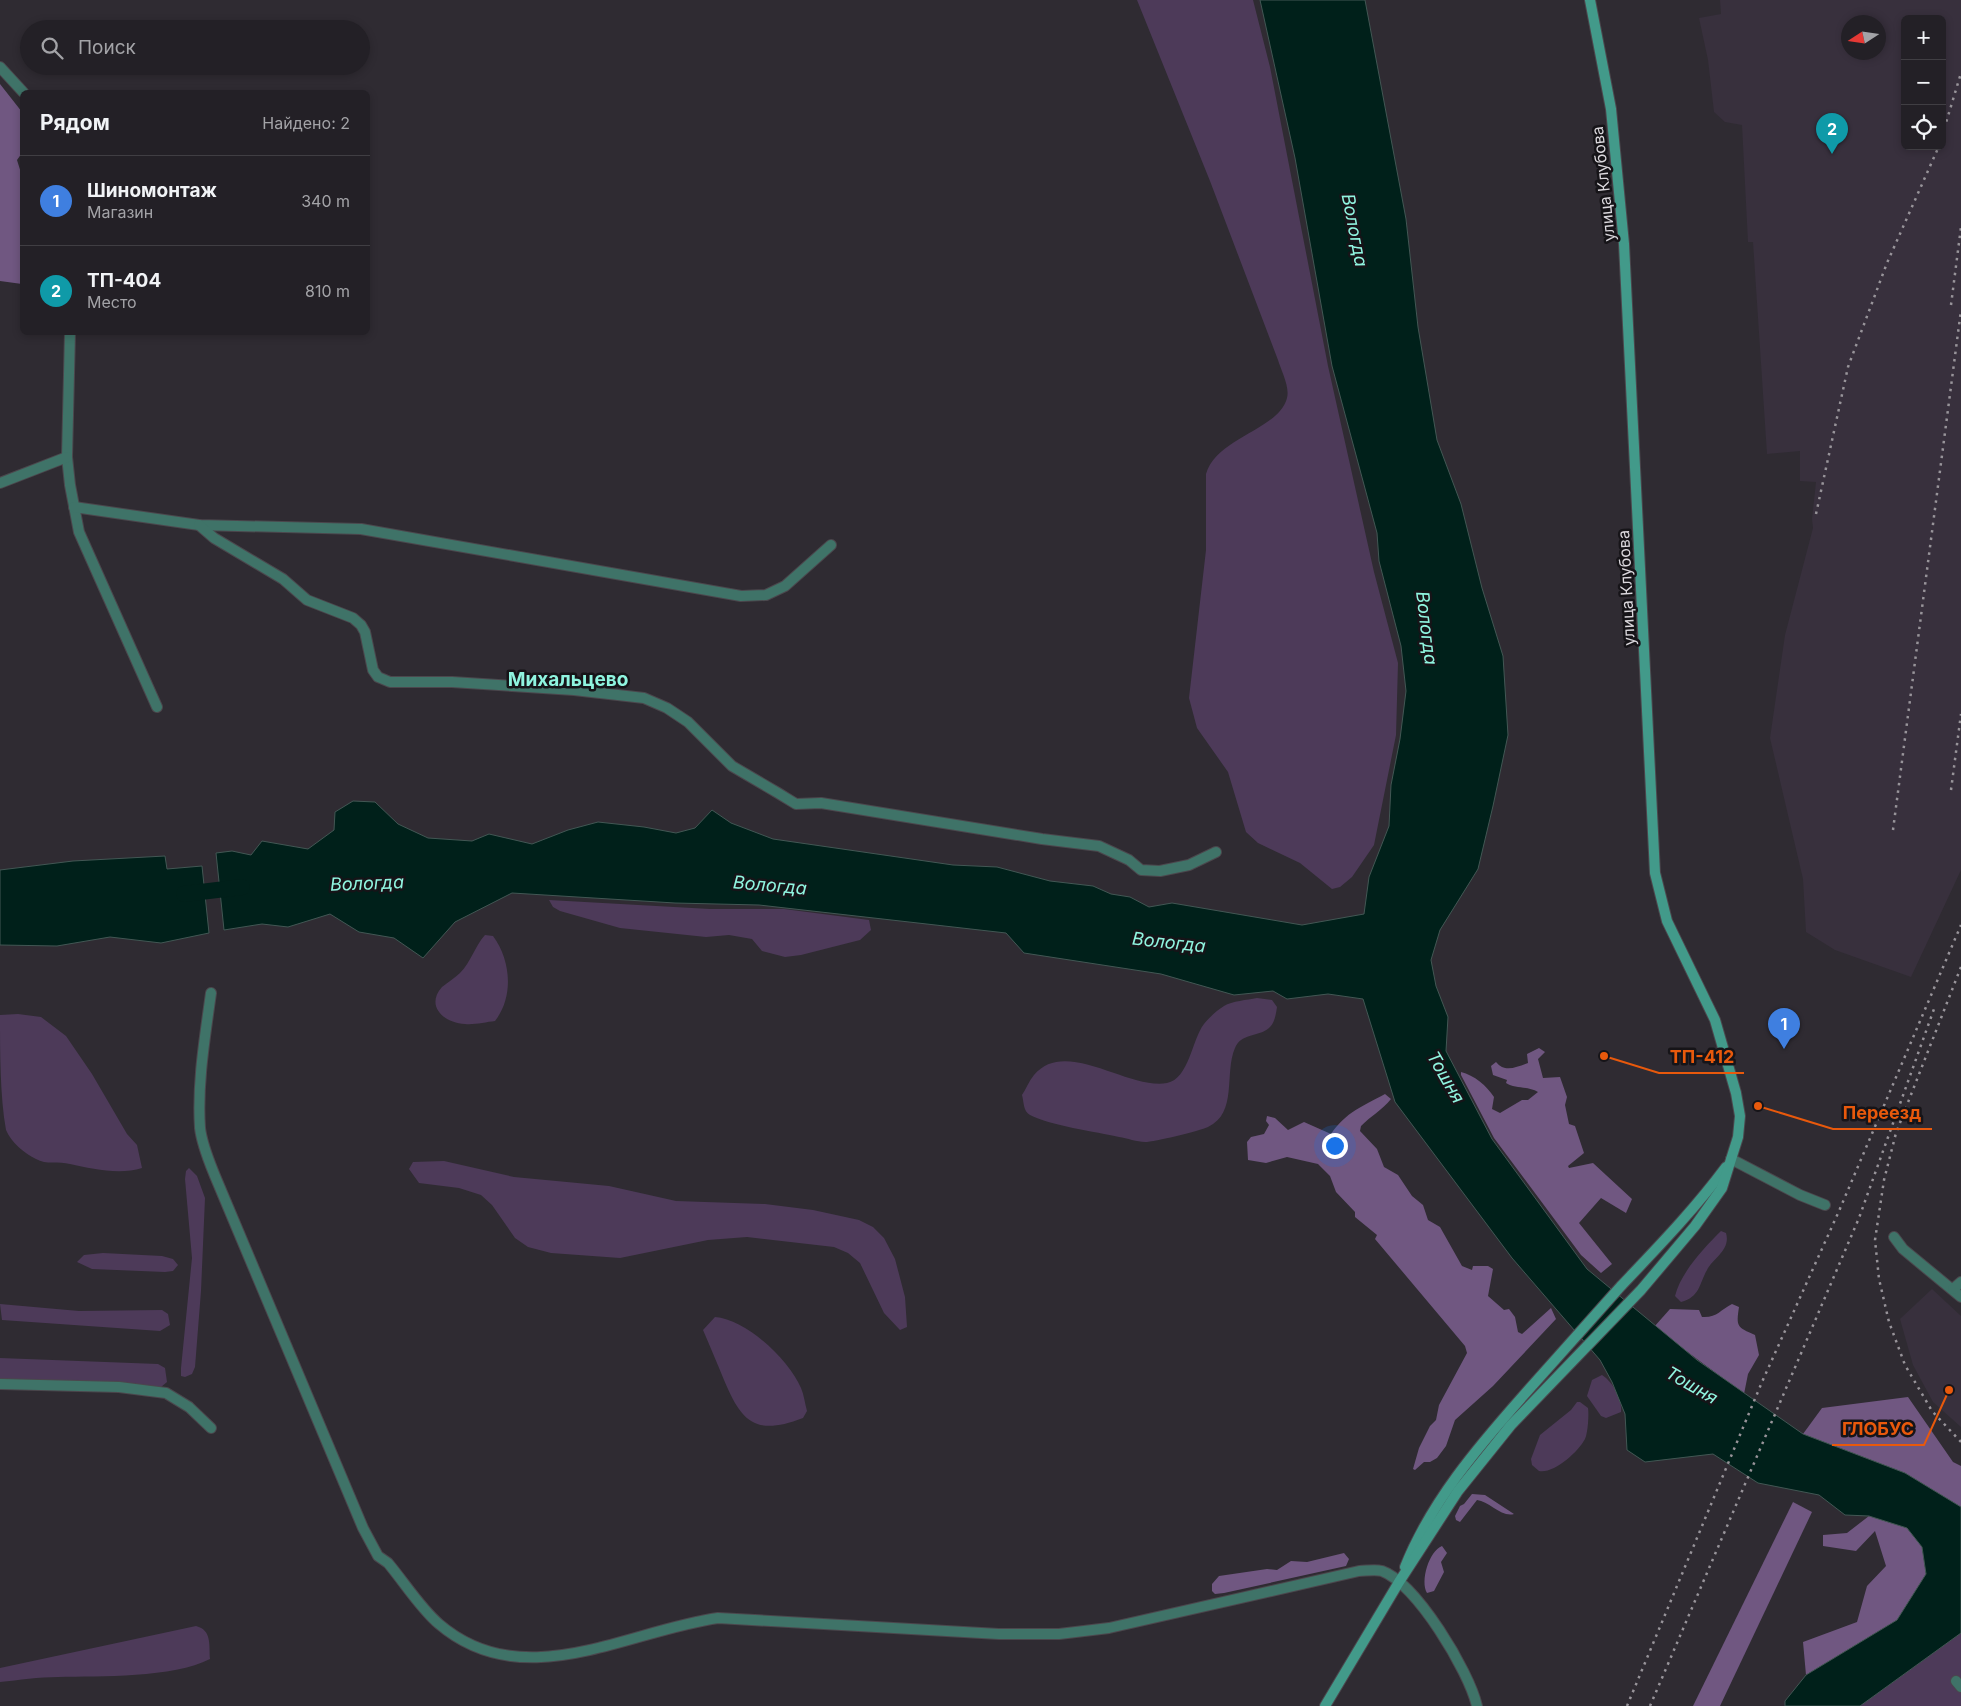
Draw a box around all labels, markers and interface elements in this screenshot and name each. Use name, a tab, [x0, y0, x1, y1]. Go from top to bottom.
north arrow	[1841, 15, 1886, 60]
map controls	[1901, 15, 1946, 150]
button: +	[1901, 15, 1946, 60]
search box	[20, 20, 370, 75]
icon: search	[38, 34, 66, 62]
text: Поиск	[78, 36, 136, 59]
button: −	[1901, 60, 1946, 105]
button: locate	[1901, 105, 1946, 150]
text: Рядом	[40, 110, 110, 135]
text: Найдено: 2	[262, 113, 350, 133]
pin: 2	[1816, 113, 1848, 154]
street label: улица Клубова	[1587, 125, 1619, 243]
text: Шиномонтаж	[87, 179, 217, 202]
text: 1	[53, 191, 59, 211]
text: 340 m	[301, 191, 350, 211]
water label: Вологда	[1338, 192, 1372, 268]
text: Магазин	[87, 202, 153, 222]
text: ТП-404	[87, 269, 161, 292]
text: 2	[51, 281, 61, 301]
text: 810 m	[305, 281, 350, 301]
text: Место	[87, 292, 137, 312]
street label: улица Клубова	[1613, 530, 1639, 646]
water label: Вологда	[1412, 590, 1442, 666]
district label: Михальцево	[508, 668, 628, 691]
water label: Вологда	[330, 871, 404, 895]
water label: Вологда	[732, 871, 808, 899]
water label: Вологда	[1131, 928, 1207, 956]
pin: 1	[1768, 1008, 1800, 1049]
callout: ТП-412	[1659, 1040, 1744, 1073]
text: ТП-412	[1670, 1046, 1734, 1067]
water label: Тошня	[1423, 1047, 1469, 1107]
callout: Переезд	[1833, 1096, 1932, 1129]
text: Переезд	[1843, 1102, 1921, 1123]
your location	[1322, 1133, 1348, 1159]
water label: Тошня	[1662, 1362, 1722, 1408]
callout: ГЛОБУС	[1832, 1412, 1924, 1445]
text: ГЛОБУС	[1842, 1418, 1914, 1439]

